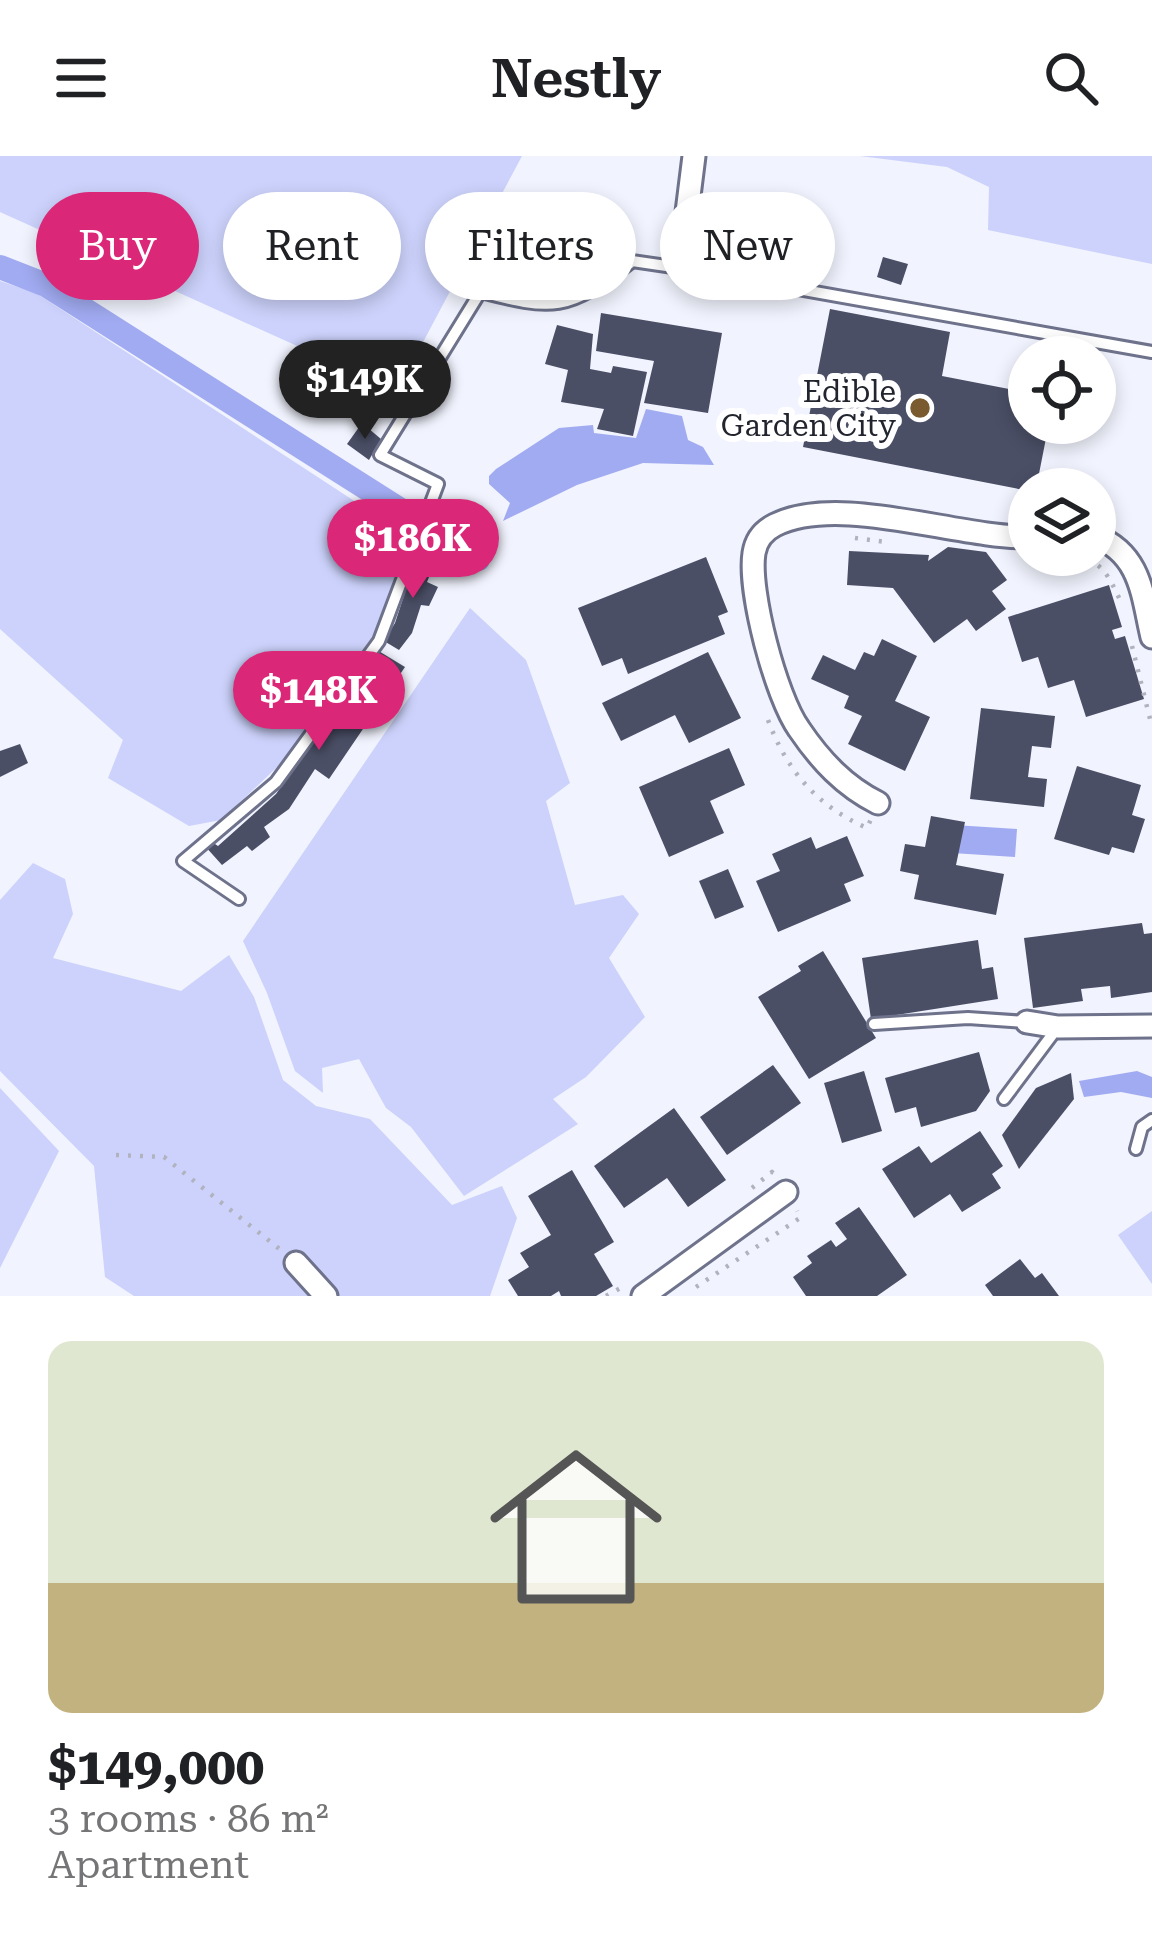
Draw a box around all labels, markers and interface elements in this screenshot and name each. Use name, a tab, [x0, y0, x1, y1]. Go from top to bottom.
icon: menu	[48, 45, 114, 111]
icon: search	[1038, 45, 1104, 111]
text: Nestly	[491, 47, 661, 110]
chip: Buy	[36, 192, 199, 300]
chip: Rent	[223, 192, 401, 300]
chip: Filters	[425, 192, 636, 300]
chip: New	[660, 192, 835, 300]
map controls	[1008, 336, 1116, 576]
button: locate	[1008, 336, 1116, 444]
pin: $149K	[281, 340, 449, 442]
text: $149K	[306, 356, 424, 402]
place label: Edible Garden City	[721, 374, 896, 443]
marker: Edible Garden City	[907, 395, 933, 421]
button: layers	[1008, 468, 1116, 576]
pin: $186K	[329, 499, 497, 601]
text: $186K	[354, 515, 472, 561]
pin: $148K	[235, 651, 403, 753]
text: $148K	[260, 667, 378, 713]
icon: home	[468, 1419, 684, 1635]
text: $149,000	[48, 1737, 264, 1796]
text: 3 rooms · 86 m²	[48, 1796, 329, 1842]
text: Apartment	[48, 1842, 249, 1888]

